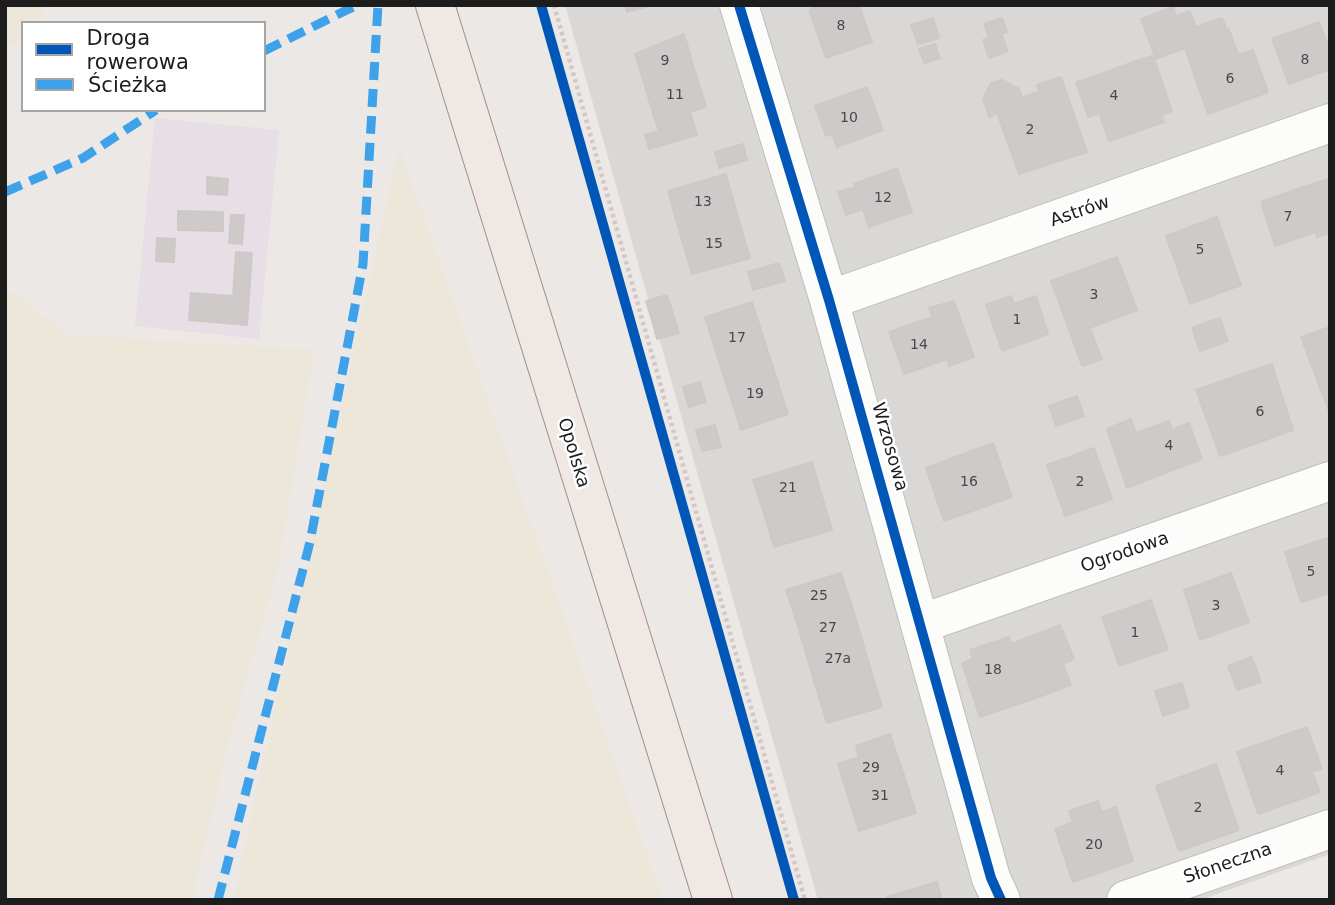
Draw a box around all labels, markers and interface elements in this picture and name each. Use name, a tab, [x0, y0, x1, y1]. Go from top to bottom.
house number: 8	[837, 18, 845, 34]
legend	[21, 21, 266, 112]
text: Droga rowerowa	[87, 26, 189, 74]
house number: 8	[1301, 52, 1309, 68]
house number: 9	[661, 53, 669, 69]
house number: 6	[1226, 71, 1234, 87]
text: Ścieżka	[88, 73, 167, 97]
house number: 11	[666, 87, 684, 103]
house number: 4	[1110, 88, 1118, 104]
house number: 10	[840, 110, 858, 126]
house number: 2	[1026, 122, 1034, 138]
house number: 12	[874, 190, 892, 206]
street label: Astrów	[1047, 192, 1113, 232]
house number: 13	[694, 194, 712, 210]
house number: 7	[1284, 209, 1292, 225]
house number: 15	[705, 236, 723, 252]
house number: 5	[1196, 242, 1204, 258]
house number: 3	[1090, 287, 1098, 303]
house number: 1	[1013, 312, 1021, 328]
house number: 17	[728, 330, 746, 346]
house number: 14	[910, 337, 928, 353]
house number: 19	[746, 386, 764, 402]
street label: Wrzosowa	[866, 400, 912, 494]
house number: 6	[1256, 404, 1264, 420]
street label: Opolska	[552, 415, 594, 491]
house number: 4	[1165, 438, 1173, 454]
house number: 16	[960, 474, 978, 490]
house number: 2	[1076, 474, 1084, 490]
house number: 21	[779, 480, 797, 496]
street label: Ogrodowa	[1078, 528, 1172, 578]
house number: 5	[1307, 564, 1315, 580]
house number: 25	[810, 588, 828, 604]
house number: 3	[1212, 598, 1220, 614]
house number: 27	[819, 620, 837, 636]
house number: 1	[1131, 625, 1139, 641]
house number: 27a	[825, 651, 851, 667]
house number: 18	[984, 662, 1002, 678]
house number: 29	[862, 760, 880, 776]
house number: 4	[1276, 763, 1284, 779]
house number: 31	[871, 788, 889, 804]
house number: 2	[1194, 800, 1202, 816]
house number: 20	[1085, 837, 1103, 853]
street label: Słoneczna	[1181, 839, 1275, 889]

